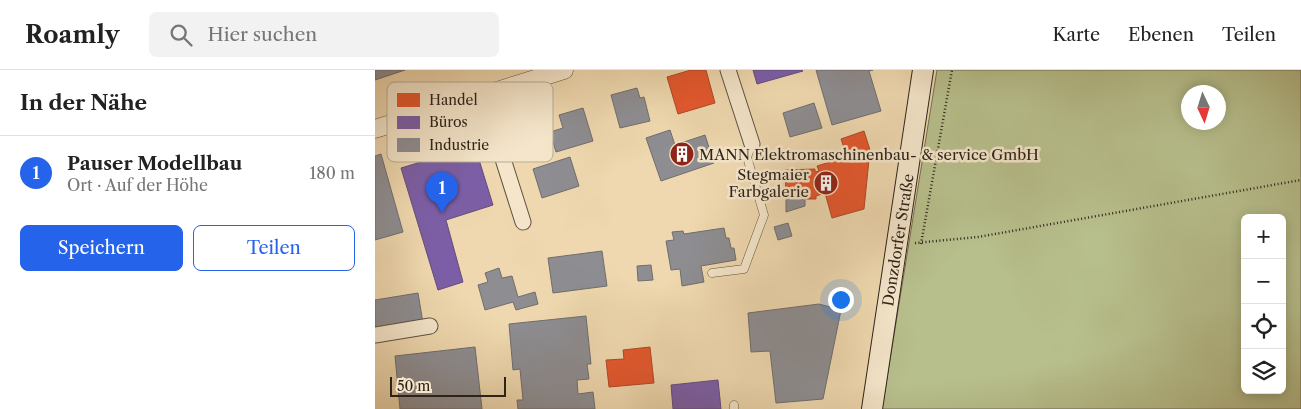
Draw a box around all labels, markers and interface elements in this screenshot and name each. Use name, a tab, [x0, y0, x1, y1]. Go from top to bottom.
search box	[149, 12, 499, 57]
text: Roamly	[25, 20, 119, 49]
icon: search	[167, 21, 195, 49]
text: Hier suchen	[207, 23, 317, 46]
text: Karte	[1052, 24, 1100, 46]
text: Ebenen	[1128, 24, 1194, 46]
text: Teilen	[1222, 24, 1276, 46]
legend	[387, 82, 553, 162]
north arrow	[1181, 85, 1226, 130]
text: In der Nähe	[20, 90, 147, 115]
text: Handel	[429, 91, 478, 109]
text: Büros	[429, 113, 468, 131]
text: Industrie	[429, 136, 489, 154]
building icon: MANN Elektromaschinenbau- & service GmbH	[669, 141, 695, 167]
place label: MANN Elektromaschinenbau- & service GmbH	[699, 145, 1039, 164]
text: Pauser Modellbau	[67, 152, 242, 175]
text: 1	[32, 163, 40, 183]
text: 180 m	[309, 163, 355, 183]
place label: Stegmaier Farbgalerie	[729, 165, 810, 201]
building icon: Stegmaier Farbgalerie	[813, 170, 839, 196]
pin: 1	[426, 172, 458, 213]
street label: Donzdorfer Straße	[878, 172, 918, 308]
text: Ort · Auf der Höhe	[67, 175, 208, 195]
map controls	[1241, 214, 1286, 394]
button: +	[1241, 214, 1286, 259]
button: Speichern	[20, 225, 183, 271]
button: Teilen	[193, 225, 355, 271]
button: −	[1241, 259, 1286, 304]
your location	[828, 287, 854, 313]
button: locate	[1241, 304, 1286, 349]
button: layers	[1241, 349, 1286, 394]
scale bar	[390, 374, 506, 397]
text: 50 m	[397, 377, 430, 395]

